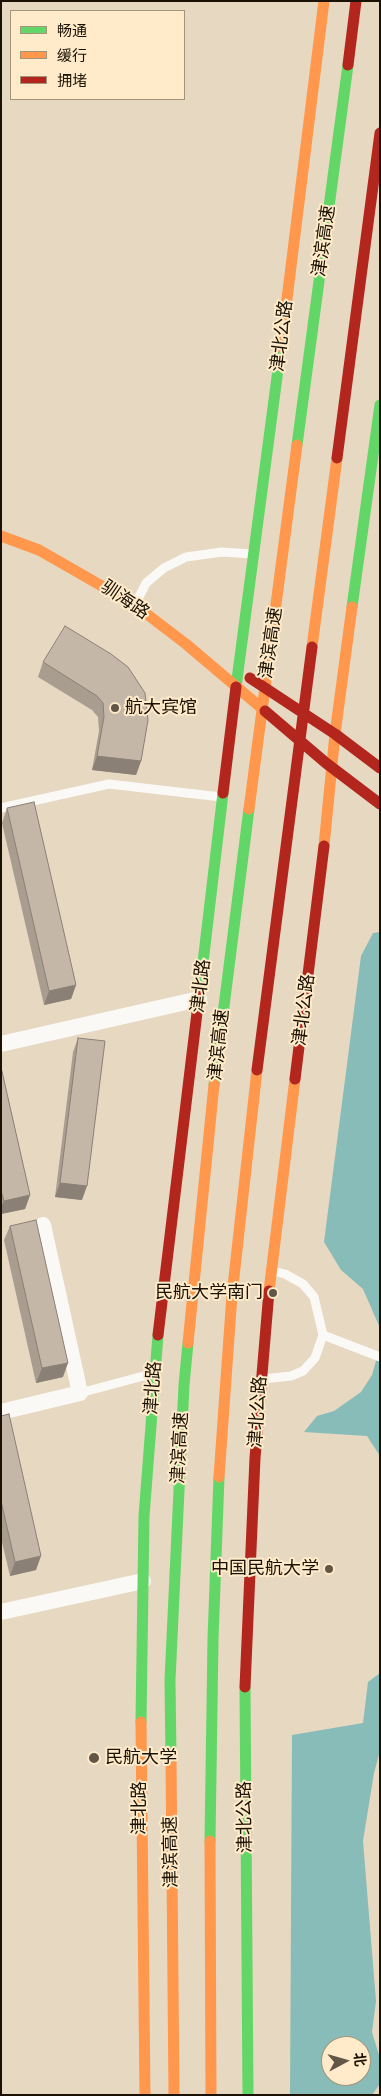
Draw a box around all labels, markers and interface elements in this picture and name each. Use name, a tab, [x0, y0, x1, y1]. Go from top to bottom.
legend	[10, 10, 185, 100]
text: 畅通	[57, 21, 87, 40]
text: 缓行	[57, 46, 87, 65]
text: 拥堵	[57, 71, 87, 90]
street label: 津滨高速	[308, 204, 340, 278]
street label: 津北公路	[267, 299, 297, 373]
street label: 驯海路	[97, 576, 153, 624]
street label: 津滨高速	[255, 606, 287, 680]
place label: 航大宾馆	[125, 697, 197, 719]
marker: 航大宾馆	[109, 702, 121, 714]
street label: 津北路	[187, 958, 215, 1014]
street label: 津北公路	[289, 973, 319, 1047]
street label: 津滨高速	[204, 1008, 234, 1082]
place label: 民航大学南门	[155, 1282, 263, 1304]
marker: 民航大学南门	[267, 1287, 279, 1299]
street label: 津北路	[140, 1360, 166, 1416]
street label: 津北公路	[245, 1375, 271, 1449]
street label: 津滨高速	[167, 1411, 193, 1485]
place label: 中国民航大学	[211, 1558, 319, 1580]
marker: 中国民航大学	[323, 1563, 335, 1575]
place label: 民航大学	[105, 1747, 177, 1769]
marker: 民航大学	[87, 1751, 101, 1765]
street label: 津北路	[129, 1781, 151, 1835]
street label: 津北公路	[234, 1781, 256, 1853]
street label: 津滨高速	[160, 1816, 182, 1888]
north arrow	[321, 2036, 371, 2086]
text: 北	[350, 2052, 370, 2067]

